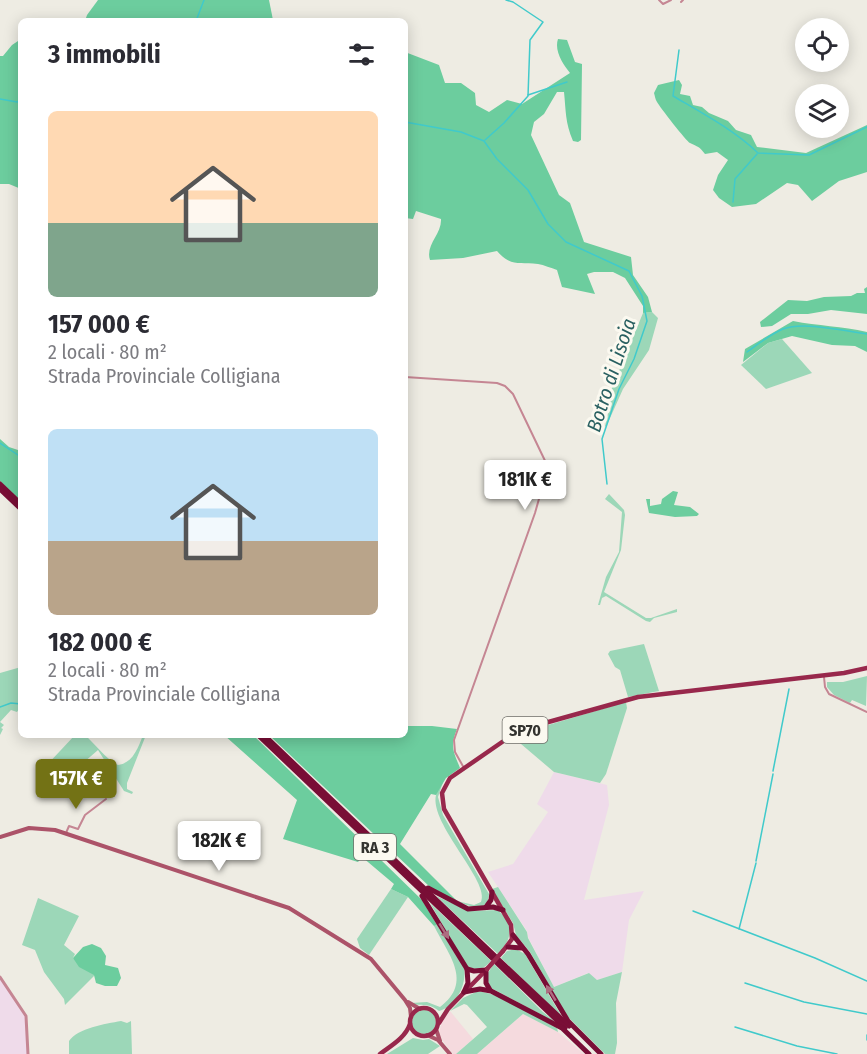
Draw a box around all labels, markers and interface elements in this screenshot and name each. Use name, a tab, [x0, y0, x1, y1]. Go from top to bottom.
map controls	[795, 18, 849, 138]
button: locate	[795, 18, 849, 72]
icon: filters	[345, 38, 378, 71]
text: 3 immobili	[48, 39, 161, 70]
button: layers	[795, 84, 849, 138]
icon: home	[159, 150, 267, 258]
text: 157 000 €	[48, 309, 150, 340]
water label: Botro di Lisoia	[581, 315, 641, 435]
text: 2 locali · 80 m²	[48, 340, 167, 364]
text: Strada Provinciale Colligiana	[48, 364, 281, 388]
pin: 181K €	[476, 460, 574, 511]
text: 181K €	[498, 467, 552, 491]
icon: home	[159, 468, 267, 576]
text: 182 000 €	[48, 627, 152, 658]
text: 2 locali · 80 m²	[48, 658, 167, 682]
text: Strada Provinciale Colligiana	[48, 682, 281, 706]
road number: SP70	[502, 717, 548, 743]
pin: 157K €	[27, 759, 125, 810]
text: 157K €	[50, 766, 102, 790]
pin: 182K €	[170, 821, 268, 872]
text: 182K €	[192, 828, 246, 852]
road number: RA 3	[354, 834, 396, 860]
one-way arrow	[439, 923, 450, 939]
one-way arrow	[546, 984, 556, 1001]

